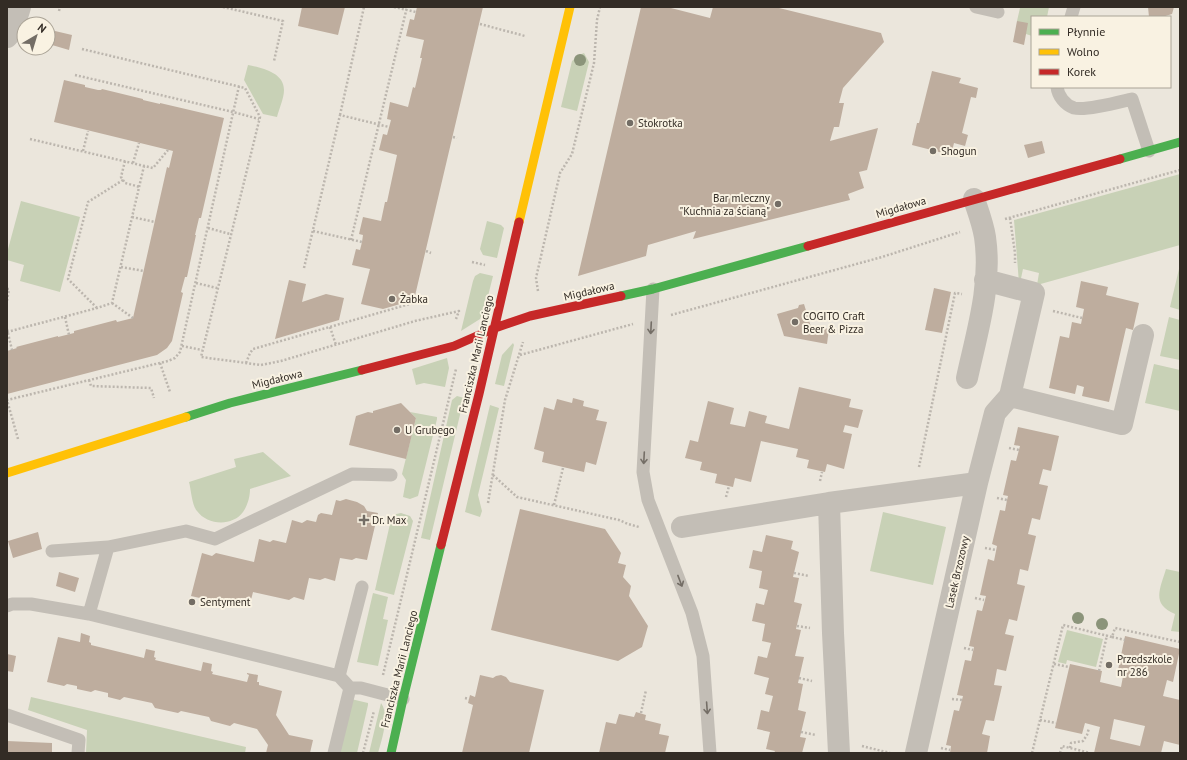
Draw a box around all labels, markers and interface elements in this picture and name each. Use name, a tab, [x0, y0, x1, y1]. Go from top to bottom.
north arrow	[16, 16, 56, 56]
legend	[1031, 16, 1171, 88]
text: N	[35, 20, 49, 36]
text: Płynnie	[1067, 24, 1105, 39]
text: Wolno	[1067, 44, 1099, 59]
text: Korek	[1067, 64, 1096, 79]
place label: Stokrotka	[638, 116, 683, 130]
marker: Stokrotka	[625, 118, 635, 128]
place label: Shogun	[941, 144, 977, 158]
marker: Shogun	[928, 146, 938, 156]
place label: Bar mleczny "Kuchnia za ścianą"	[680, 191, 771, 218]
street label: Migdałowa	[874, 193, 928, 221]
marker: Bar mleczny "Kuchnia za ścianą"	[773, 199, 783, 209]
street label: Migdałowa	[562, 278, 616, 304]
place label: Żabka	[400, 292, 428, 306]
street label: Franciszka Marii Lanciego	[456, 293, 496, 414]
marker: Żabka	[387, 294, 397, 304]
place label: COGITO Craft Beer & Pizza	[803, 309, 865, 336]
marker: COGITO Craft Beer & Pizza	[790, 317, 800, 327]
one-way arrow	[647, 321, 654, 334]
street label: Migdałowa	[250, 366, 304, 392]
place label: U Grubego	[405, 423, 455, 437]
marker: U Grubego	[392, 425, 402, 435]
one-way arrow	[640, 451, 647, 464]
place label: Dr. Max	[372, 513, 407, 527]
marker: Dr. Max	[359, 515, 369, 525]
street label: Lasek Brzozowy	[942, 534, 972, 609]
one-way arrow	[676, 575, 684, 587]
place label: Sentyment	[200, 595, 251, 609]
marker: Sentyment	[187, 597, 197, 607]
street label: Franciszka Marii Lanciego	[378, 609, 420, 729]
place label: Przedszkole nr 286	[1117, 652, 1173, 679]
marker: Przedszkole nr 286	[1104, 660, 1114, 670]
one-way arrow	[703, 701, 710, 714]

